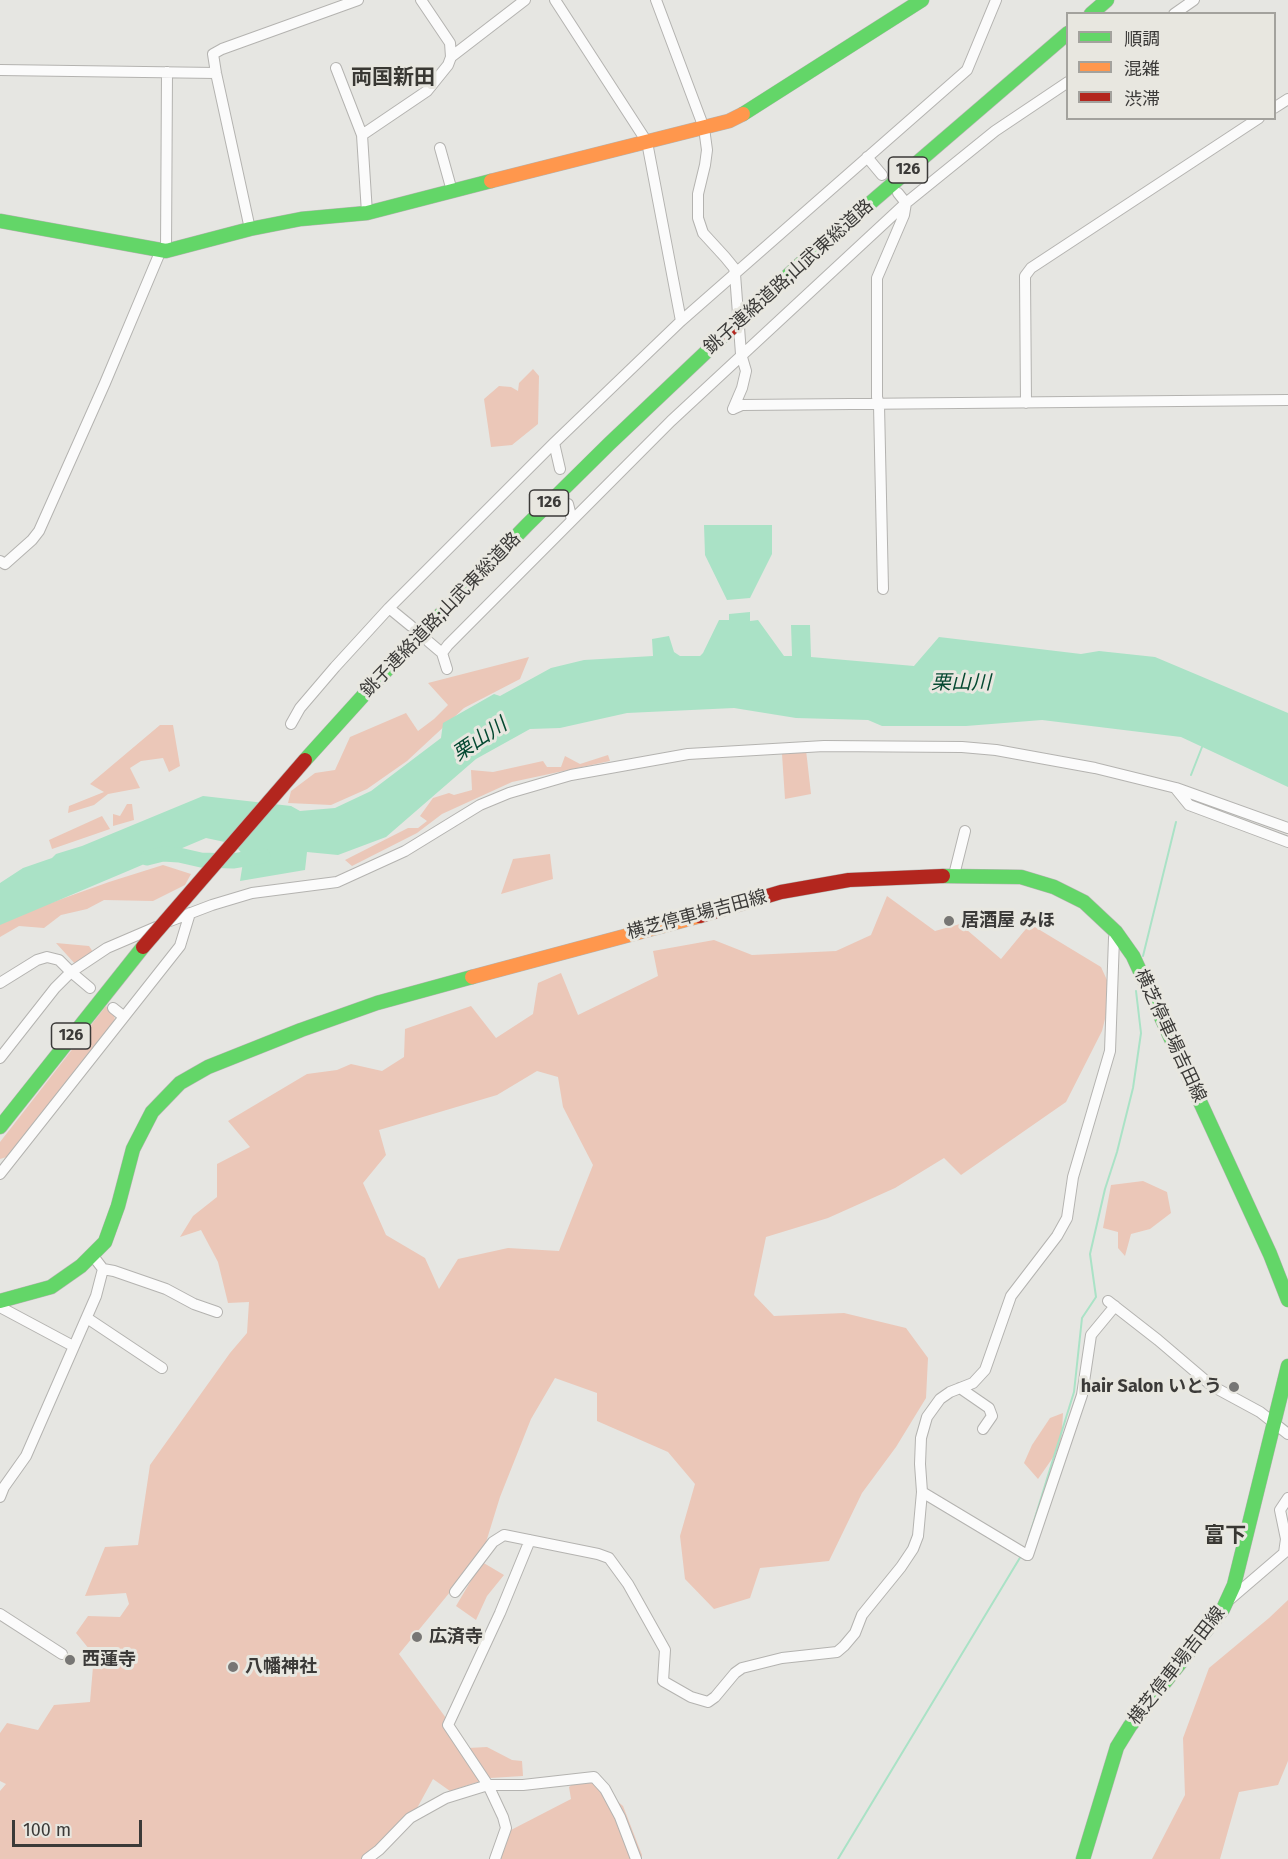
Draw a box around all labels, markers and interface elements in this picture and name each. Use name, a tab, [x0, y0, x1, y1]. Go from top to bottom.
legend	[1066, 12, 1276, 120]
text: 順調	[1124, 28, 1160, 50]
text: 混雑	[1124, 58, 1160, 80]
district label: 両国新田	[351, 65, 435, 91]
text: 渋滞	[1124, 88, 1160, 110]
road number: 126	[888, 157, 928, 183]
street label: 銚子連絡道路;山武東総道路	[700, 195, 878, 359]
road number: 126	[530, 490, 568, 516]
street label: 銚子連絡道路;山武東総道路	[357, 528, 525, 702]
water label: 栗山川	[931, 671, 991, 695]
water label: 栗山川	[448, 713, 512, 767]
street label: 横芝停車場吉田線	[625, 886, 769, 944]
place label: 居酒屋 みほ	[961, 910, 1055, 932]
marker: 居酒屋 みほ	[942, 914, 956, 928]
street label: 横芝停車場吉田線	[1130, 966, 1210, 1106]
road number: 126	[52, 1023, 90, 1049]
place label: hair Salon いとう	[1081, 1376, 1222, 1398]
marker: hair Salon いとう	[1227, 1380, 1241, 1394]
district label: 富下	[1204, 1523, 1246, 1549]
street label: 横芝停車場吉田線	[1124, 1603, 1230, 1729]
place label: 広済寺	[429, 1626, 483, 1648]
marker: 広済寺	[410, 1630, 424, 1644]
place label: 西蓮寺	[82, 1649, 136, 1671]
marker: 西蓮寺	[63, 1653, 77, 1667]
place label: 八幡神社	[245, 1656, 317, 1678]
marker: 八幡神社	[226, 1660, 240, 1674]
scale bar	[15, 1808, 146, 1846]
text: 100 m	[23, 1819, 71, 1841]

